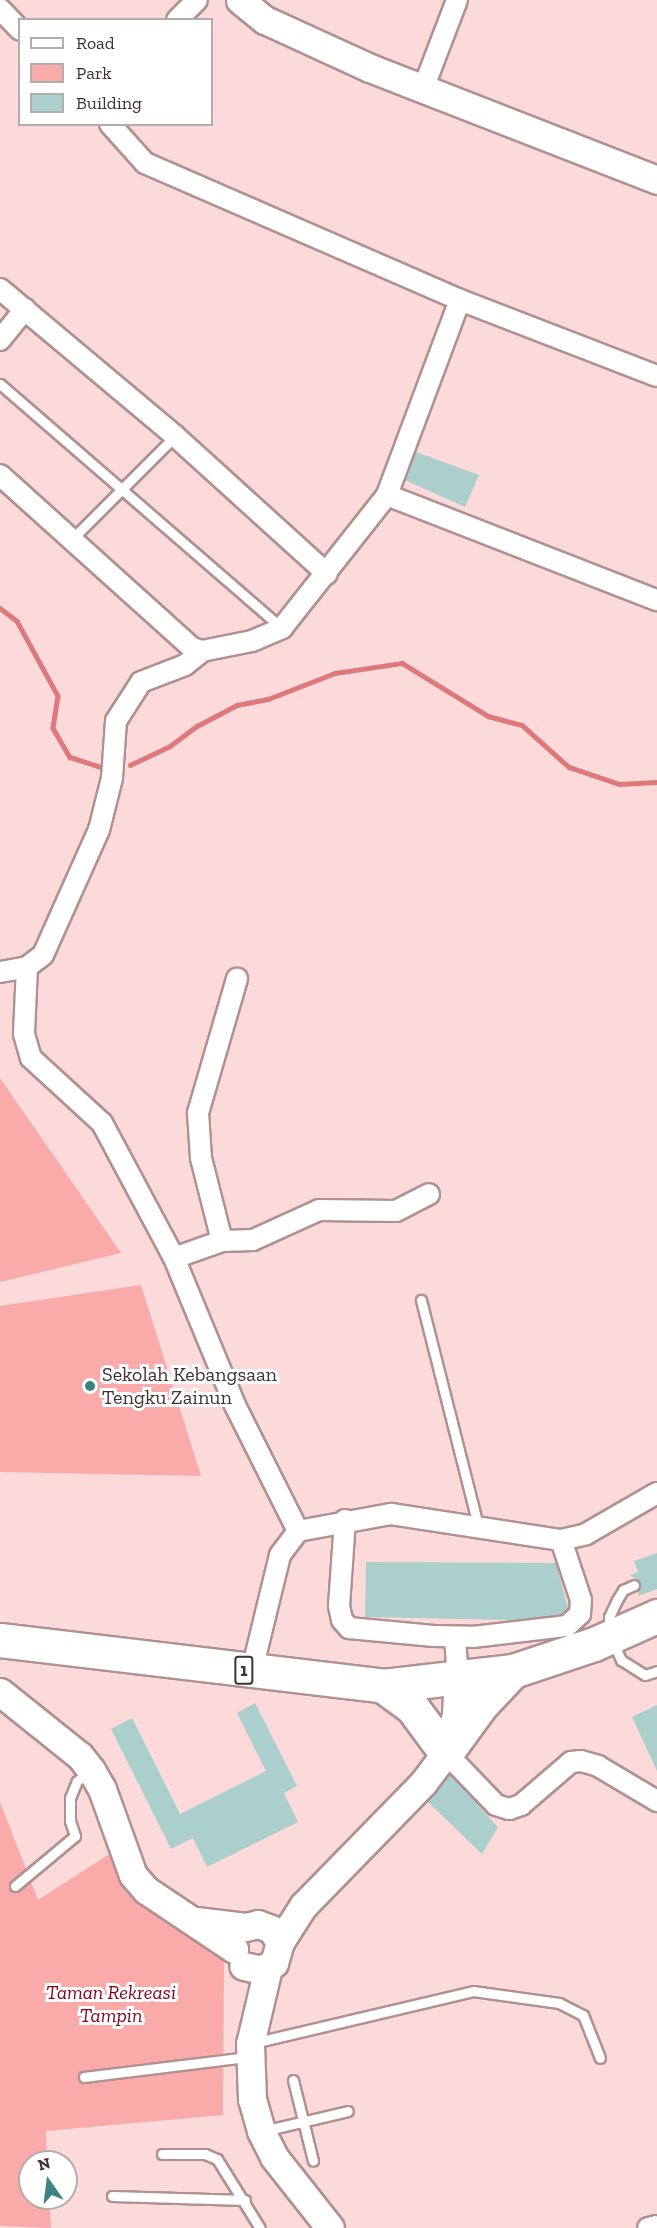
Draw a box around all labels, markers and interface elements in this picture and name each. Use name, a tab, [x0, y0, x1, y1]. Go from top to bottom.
legend	[18, 18, 213, 126]
text: Road	[76, 32, 115, 54]
text: Park	[76, 62, 112, 84]
text: Building	[76, 92, 142, 114]
place label: Sekolah Kebangsaan Tengku Zainun	[102, 1362, 277, 1409]
marker: Sekolah Kebangsaan Tengku Zainun	[83, 1379, 97, 1393]
road number: 1	[234, 1655, 254, 1685]
park label: Taman Rekreasi Tampin	[46, 1980, 176, 2027]
north arrow	[18, 2150, 78, 2210]
text: N	[36, 2153, 52, 2175]

